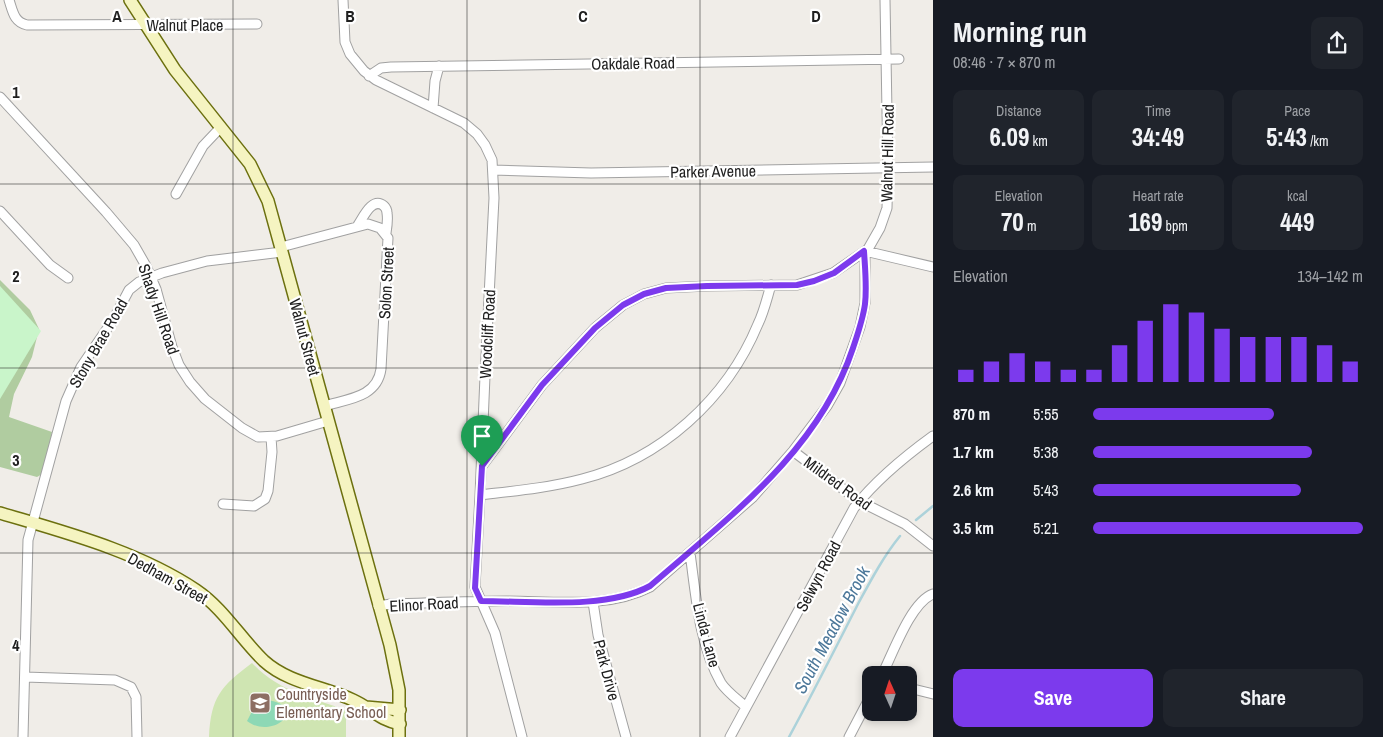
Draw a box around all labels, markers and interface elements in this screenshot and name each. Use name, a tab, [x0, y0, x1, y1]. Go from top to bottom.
text: A	[112, 5, 122, 27]
text: B	[345, 5, 355, 27]
text: C	[578, 5, 588, 27]
text: D	[811, 5, 821, 27]
text: Morning run	[953, 13, 1087, 51]
street label: Walnut Place	[147, 14, 223, 36]
button: share	[1311, 17, 1363, 69]
street label: Oakdale Road	[591, 51, 675, 75]
text: 08:46 · 7 × 870 m	[953, 51, 1056, 73]
text: 1	[12, 81, 20, 103]
text: Distance	[996, 102, 1041, 120]
text: Time	[1145, 102, 1171, 120]
text: Pace	[1284, 102, 1310, 120]
street label: Walnut Hill Road	[875, 104, 899, 202]
text: 6.09	[989, 120, 1029, 154]
text: 34:49	[1132, 120, 1184, 154]
text: 5:43	[1266, 120, 1307, 154]
text: km	[1029, 132, 1048, 150]
text: /km	[1307, 132, 1329, 150]
street label: Parker Avenue	[670, 159, 756, 183]
text: Elevation	[995, 187, 1043, 205]
text: Heart rate	[1132, 187, 1184, 205]
text: kcal	[1287, 187, 1308, 205]
text: 70	[1001, 205, 1024, 239]
text: 169	[1128, 205, 1162, 239]
text: 449	[1280, 205, 1314, 239]
text: m	[1024, 217, 1036, 235]
text: bpm	[1162, 217, 1188, 235]
street label: Solon Street	[373, 246, 399, 320]
street label: Shady Hill Road	[133, 261, 185, 357]
text: 2	[12, 265, 20, 287]
text: Elevation	[953, 265, 1008, 287]
text: 134–142 m	[1297, 265, 1363, 287]
street label: Woodcliff Road	[474, 289, 500, 379]
street label: Stony Brae Road	[63, 294, 133, 392]
street label: Walnut Street	[284, 296, 326, 378]
text: 870 m	[953, 403, 990, 425]
text: 5:55	[1033, 403, 1059, 425]
pin	[461, 415, 503, 466]
icon: arrive	[468, 422, 496, 450]
text: 1.7 km	[953, 441, 994, 463]
text: 5:38	[1033, 441, 1059, 463]
text: 3	[12, 449, 20, 471]
street label: Mildred Road	[800, 451, 876, 515]
text: 2.6 km	[953, 479, 994, 501]
text: 5:43	[1033, 479, 1059, 501]
text: 3.5 km	[953, 517, 994, 539]
text: 5:21	[1033, 517, 1059, 539]
street label: Selwyn Road	[790, 537, 846, 615]
street label: Dedham Street	[124, 547, 212, 609]
water label: South Meadow Brook	[787, 561, 876, 698]
street label: Elinor Road	[389, 591, 459, 617]
street label: Linda Lane	[688, 600, 726, 670]
text: 4	[12, 634, 20, 656]
street label: Park Drive	[588, 637, 626, 703]
north arrow	[862, 666, 918, 721]
map controls	[862, 666, 917, 721]
button: Save	[953, 669, 1153, 727]
button: Share	[1163, 669, 1363, 727]
place label: Countryside Elementary School	[276, 683, 386, 723]
school or university icon: Countryside Elementary School	[248, 691, 272, 715]

